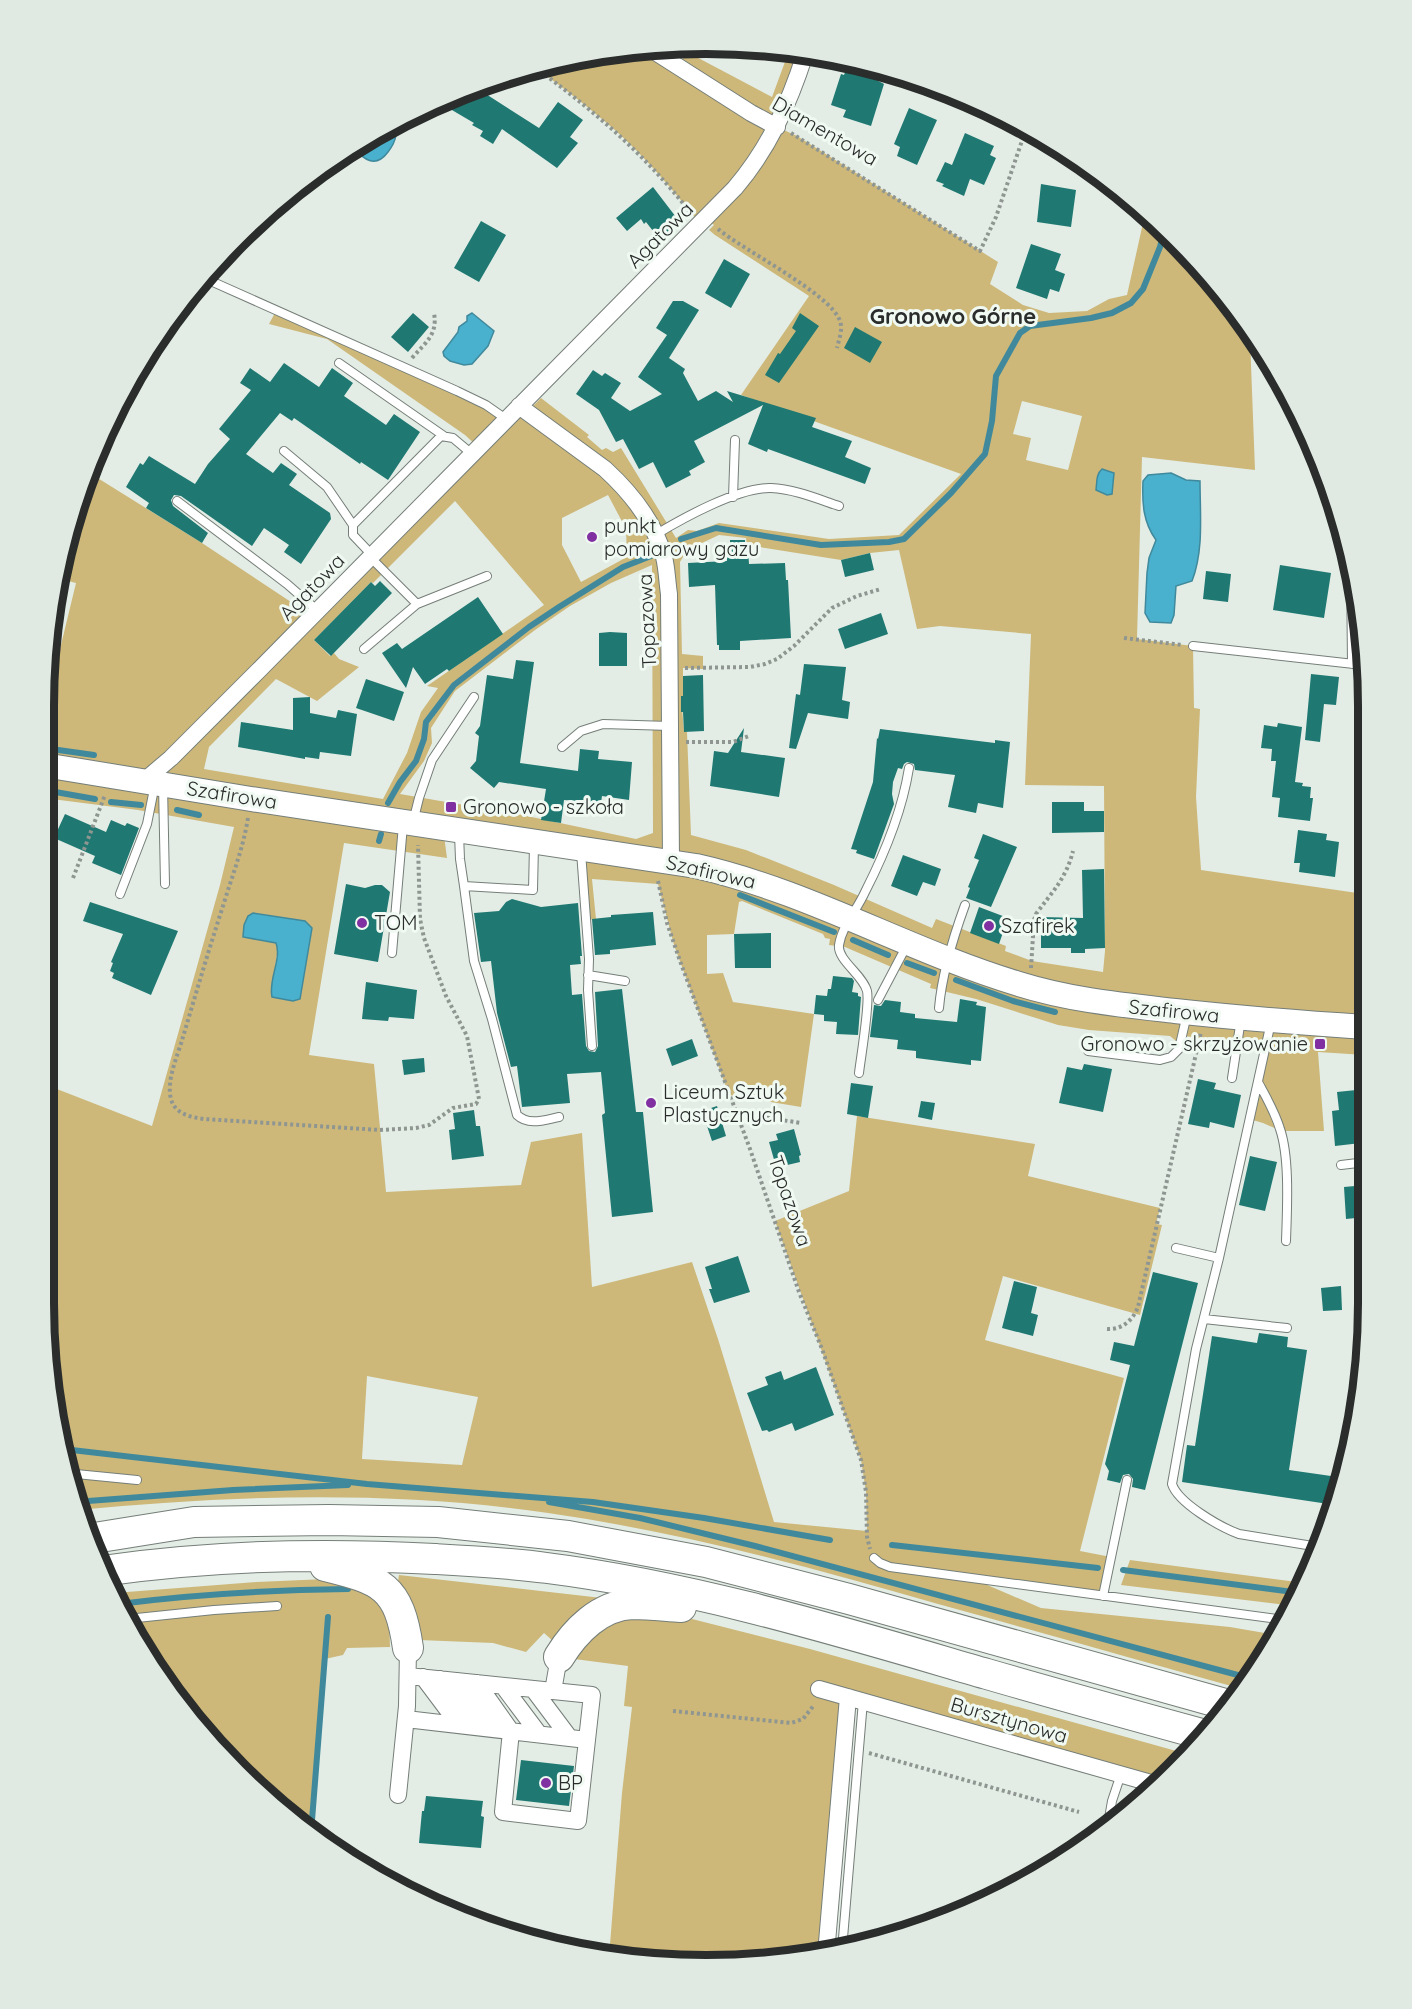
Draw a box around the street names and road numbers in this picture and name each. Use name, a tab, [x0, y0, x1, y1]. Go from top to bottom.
street label: Diamentowa	[768, 90, 883, 171]
street label: Agatowa	[621, 196, 698, 273]
street label: Agatowa	[274, 548, 350, 625]
street label: Topazowa	[632, 573, 661, 669]
street label: Szafirowa	[185, 775, 279, 814]
street label: Szafirowa	[664, 849, 758, 894]
street label: Szafirowa	[1128, 993, 1221, 1028]
street label: Topazowa	[763, 1152, 818, 1250]
street label: Bursztynowa	[948, 1691, 1070, 1748]

